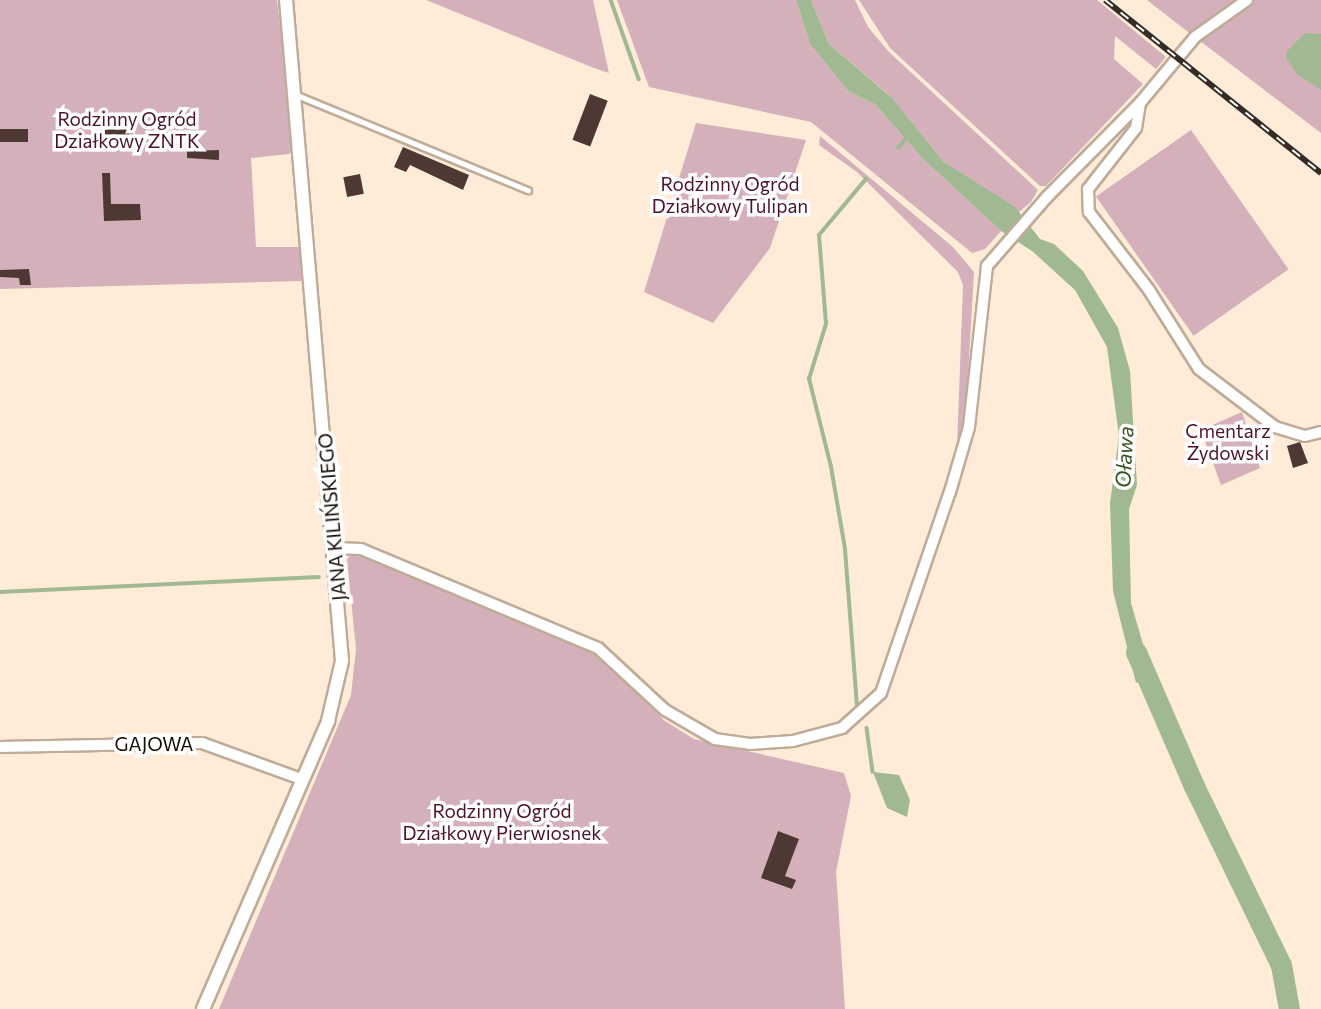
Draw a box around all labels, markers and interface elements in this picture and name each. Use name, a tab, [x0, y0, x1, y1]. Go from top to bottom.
park label: Rodzinny Ogród Działkowy ZNTK	[54, 108, 200, 152]
park label: Rodzinny Ogród Działkowy Tulipan	[652, 173, 808, 217]
park label: Cmentarz Żydowski	[1185, 420, 1271, 464]
water label: Oława	[1110, 426, 1138, 488]
street label: JANA KILIŃSKIEGO	[313, 432, 351, 602]
street label: GAJOWA	[115, 733, 193, 755]
park label: Rodzinny Ogród Działkowy Pierwiosnek	[402, 800, 602, 844]

